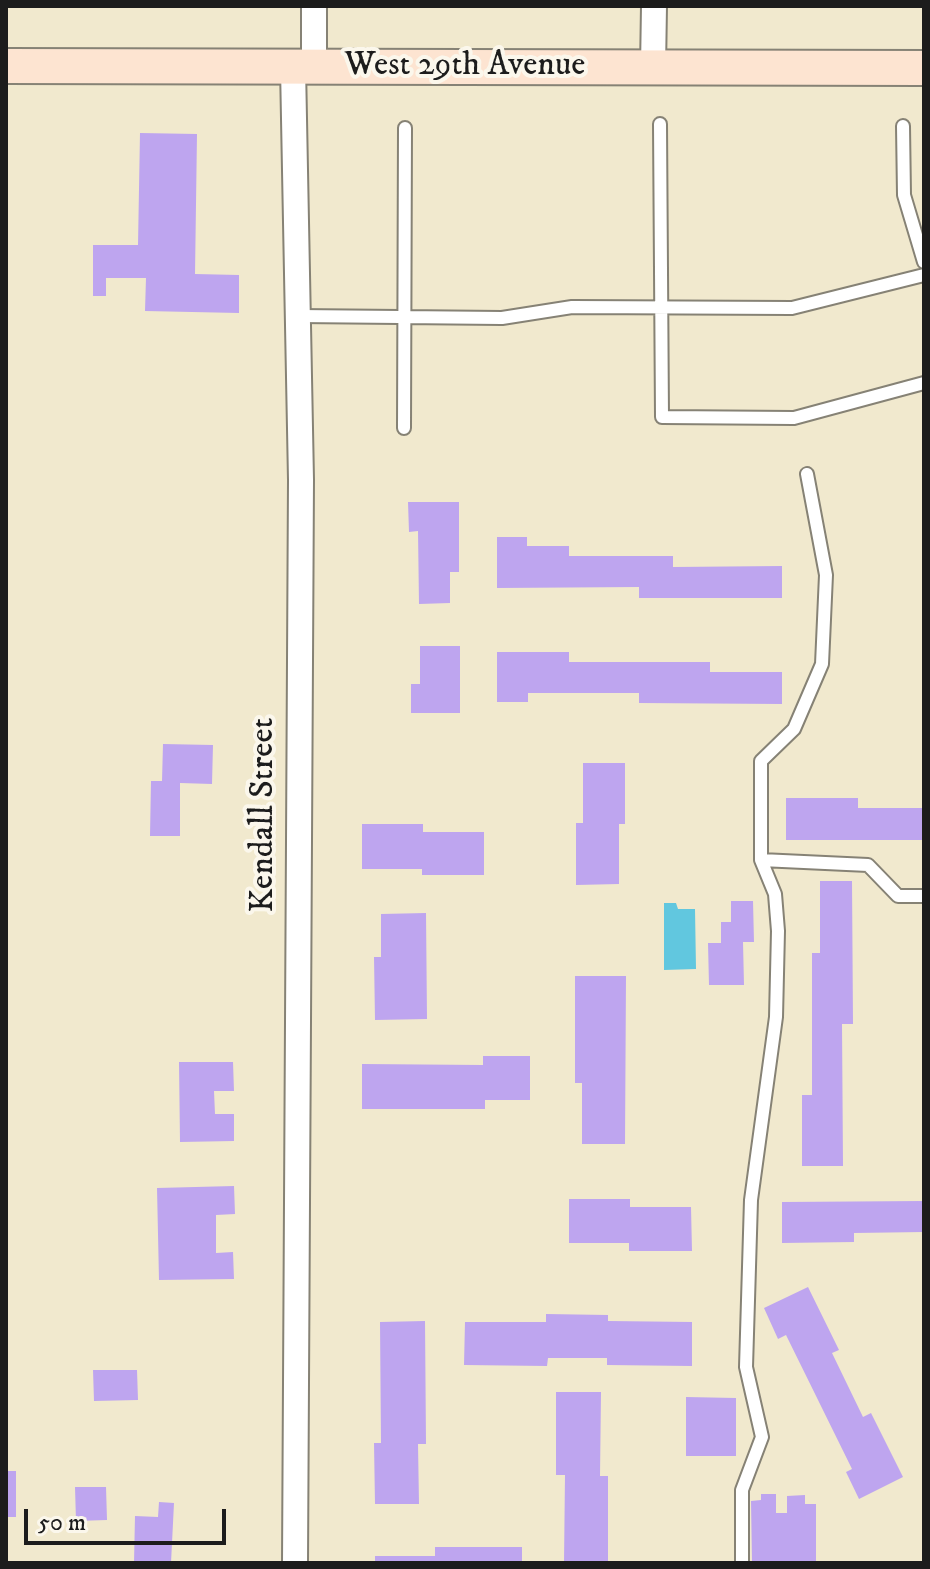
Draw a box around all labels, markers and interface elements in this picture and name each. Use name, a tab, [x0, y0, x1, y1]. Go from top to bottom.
street label: West 29th Avenue	[345, 47, 585, 87]
street label: Kendall Street	[245, 718, 285, 912]
scale bar	[28, 1493, 230, 1543]
text: 50 m	[38, 1508, 86, 1538]

